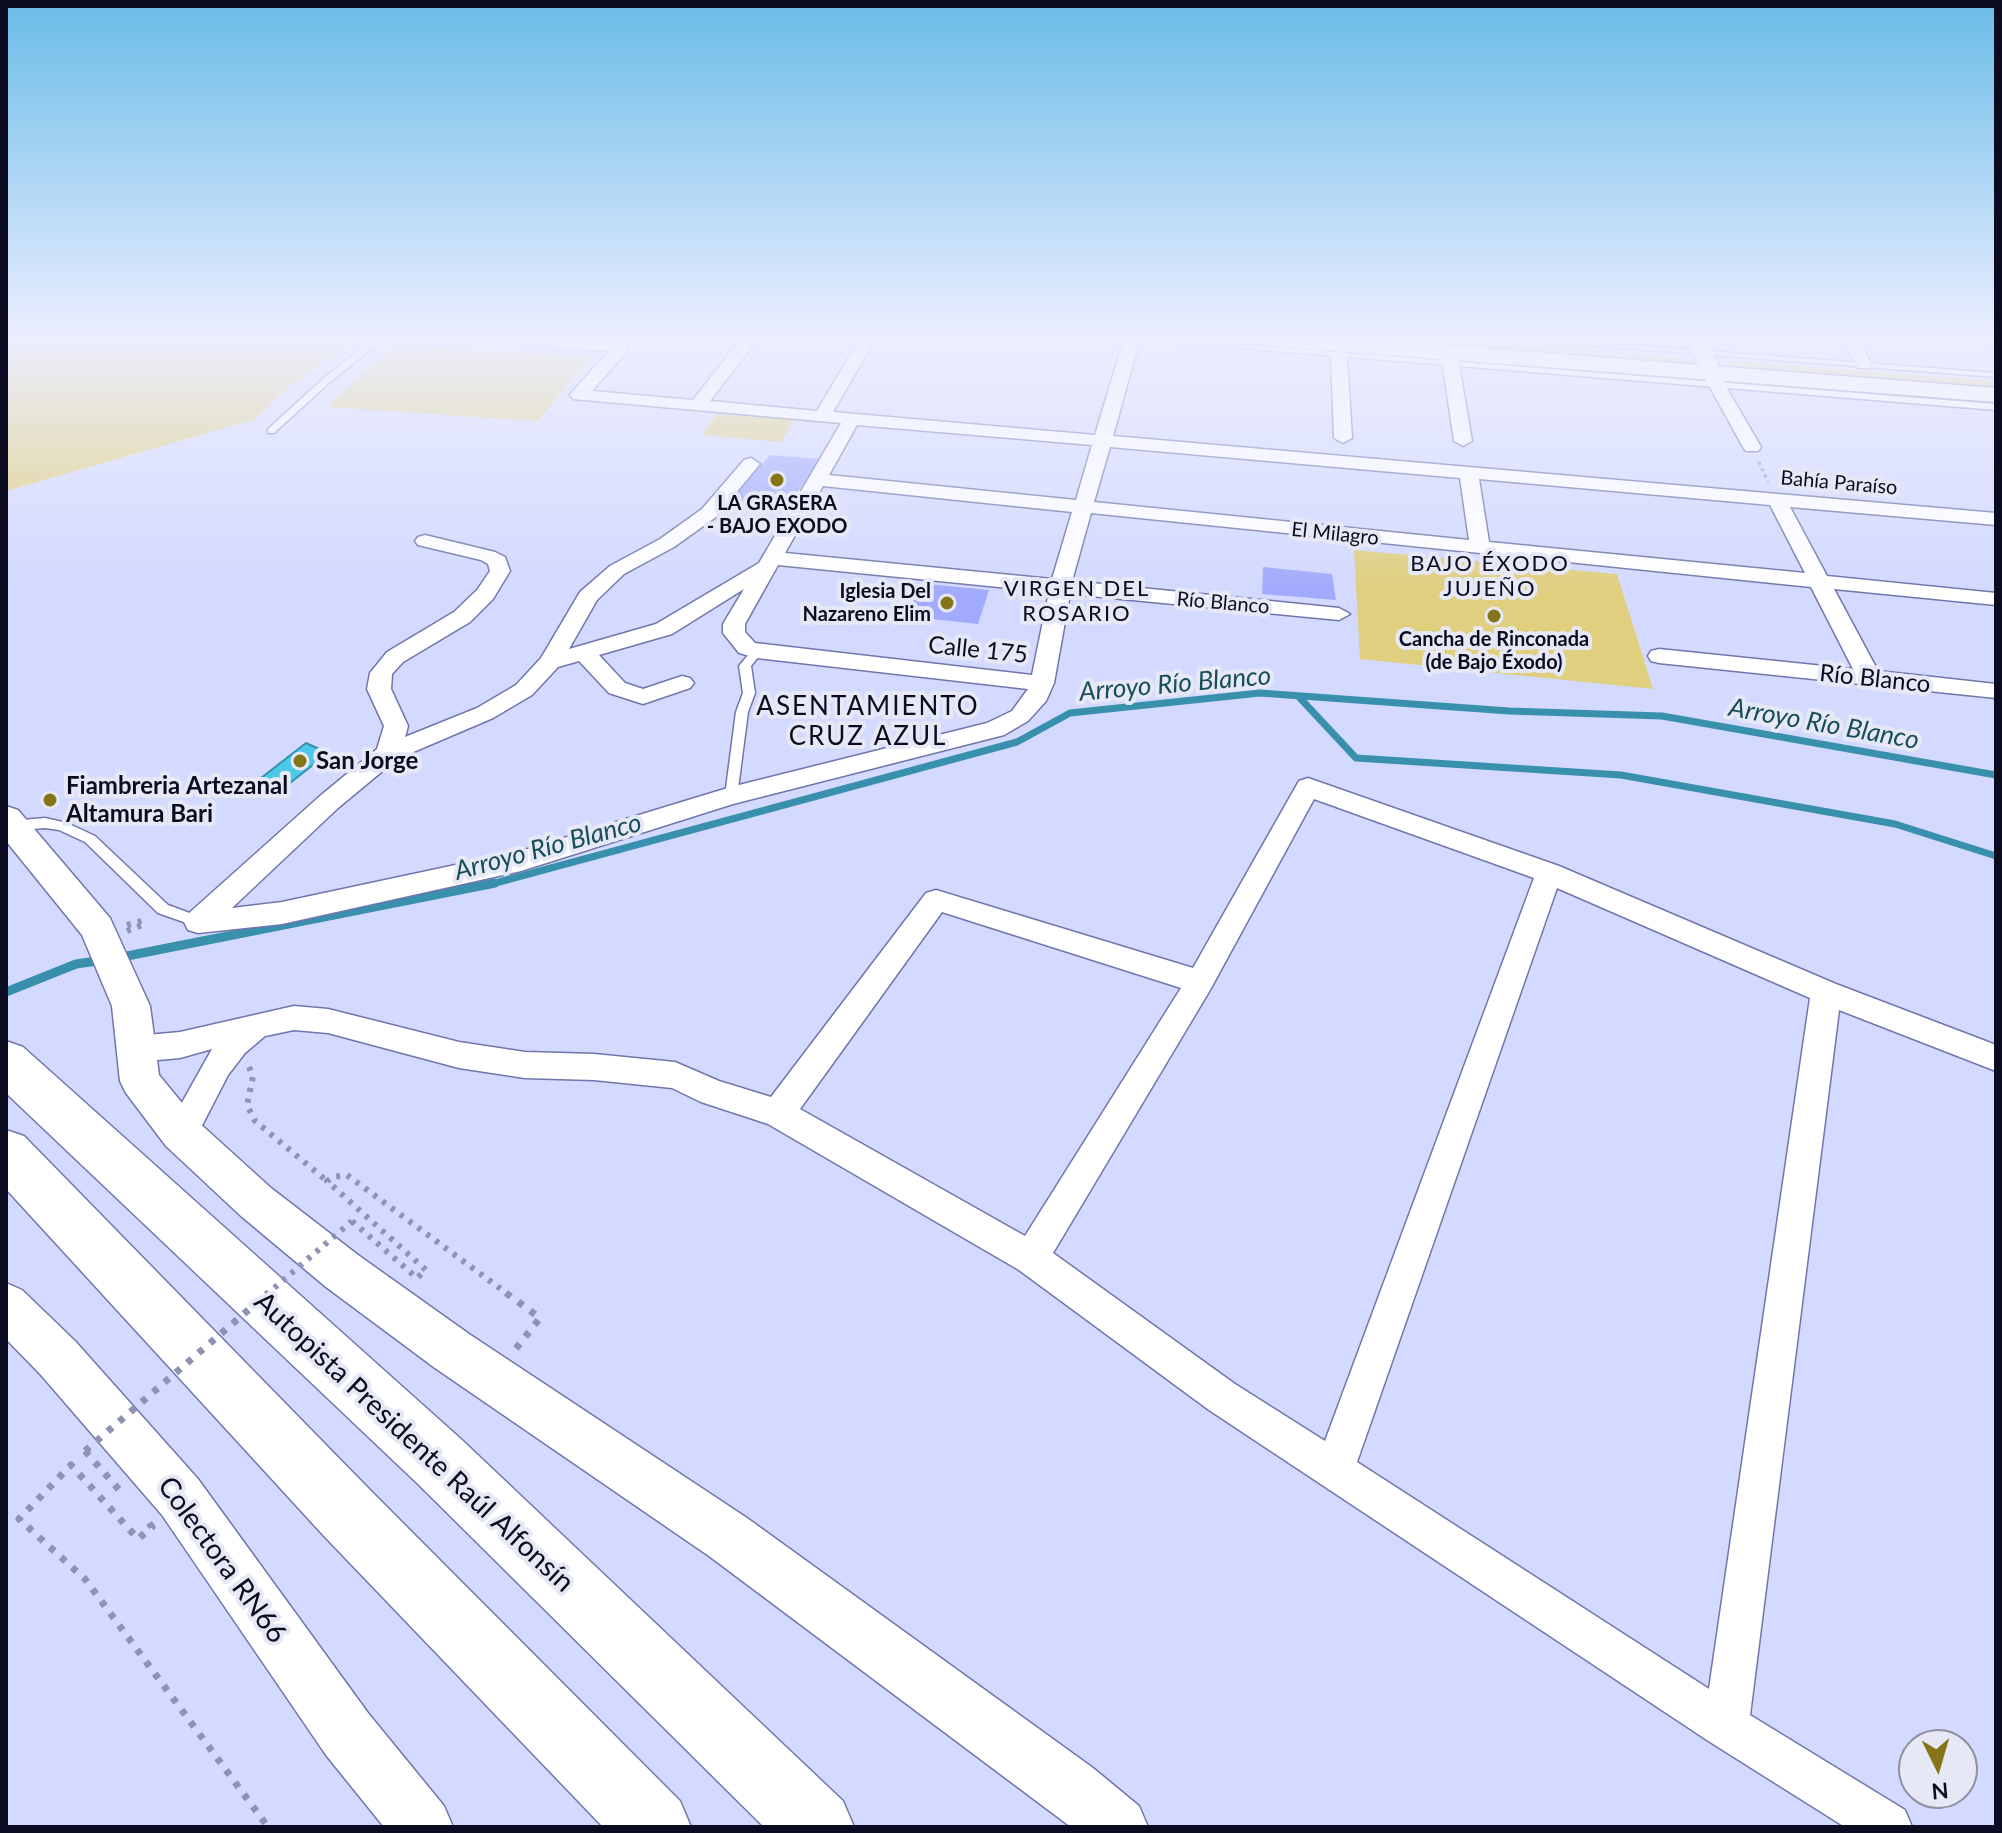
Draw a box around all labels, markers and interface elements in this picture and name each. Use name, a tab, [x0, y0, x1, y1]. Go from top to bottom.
street label: Bahía Paraíso	[1780, 466, 1898, 500]
marker: LA GRASERA - BAJO EXODO	[768, 471, 786, 489]
place label: LA GRASERA - BAJO EXODO	[707, 492, 847, 539]
street label: El Milagro	[1290, 517, 1380, 551]
district label: BAJO ÉXODO JUJEÑO	[1410, 551, 1570, 602]
district label: VIRGEN DEL ROSARIO	[1004, 576, 1150, 628]
place label: Iglesia Del Nazareno Elim	[803, 580, 931, 627]
street label: Río Blanco	[1176, 587, 1270, 619]
marker: Iglesia Del Nazareno Elim	[938, 594, 956, 612]
marker: Cancha de Rinconada (de Bajo Éxodo)	[1485, 607, 1503, 625]
place label: Cancha de Rinconada (de Bajo Éxodo)	[1399, 628, 1589, 675]
street label: Calle 175	[927, 630, 1029, 670]
street label: Río Blanco	[1818, 659, 1932, 699]
water label: Arroyo Río Blanco	[1078, 660, 1272, 708]
district label: ASENTAMIENTO CRUZ AZUL	[756, 691, 980, 752]
water label: Arroyo Río Blanco	[1727, 692, 1921, 756]
place label: San Jorge	[316, 747, 418, 775]
marker: San Jorge	[291, 752, 309, 770]
place label: Fiambreria Artezanal Altamura Bari	[66, 772, 288, 828]
marker: Fiambreria Artezanal Altamura Bari	[41, 791, 59, 809]
water label: Arroyo Río Blanco	[451, 807, 645, 887]
street label: Autopista Presidente Raúl Alfonsín	[247, 1285, 581, 1599]
street label: Colectora RN66	[150, 1470, 294, 1650]
north arrow	[1898, 1729, 1978, 1809]
text: N	[1930, 1777, 1950, 1806]

